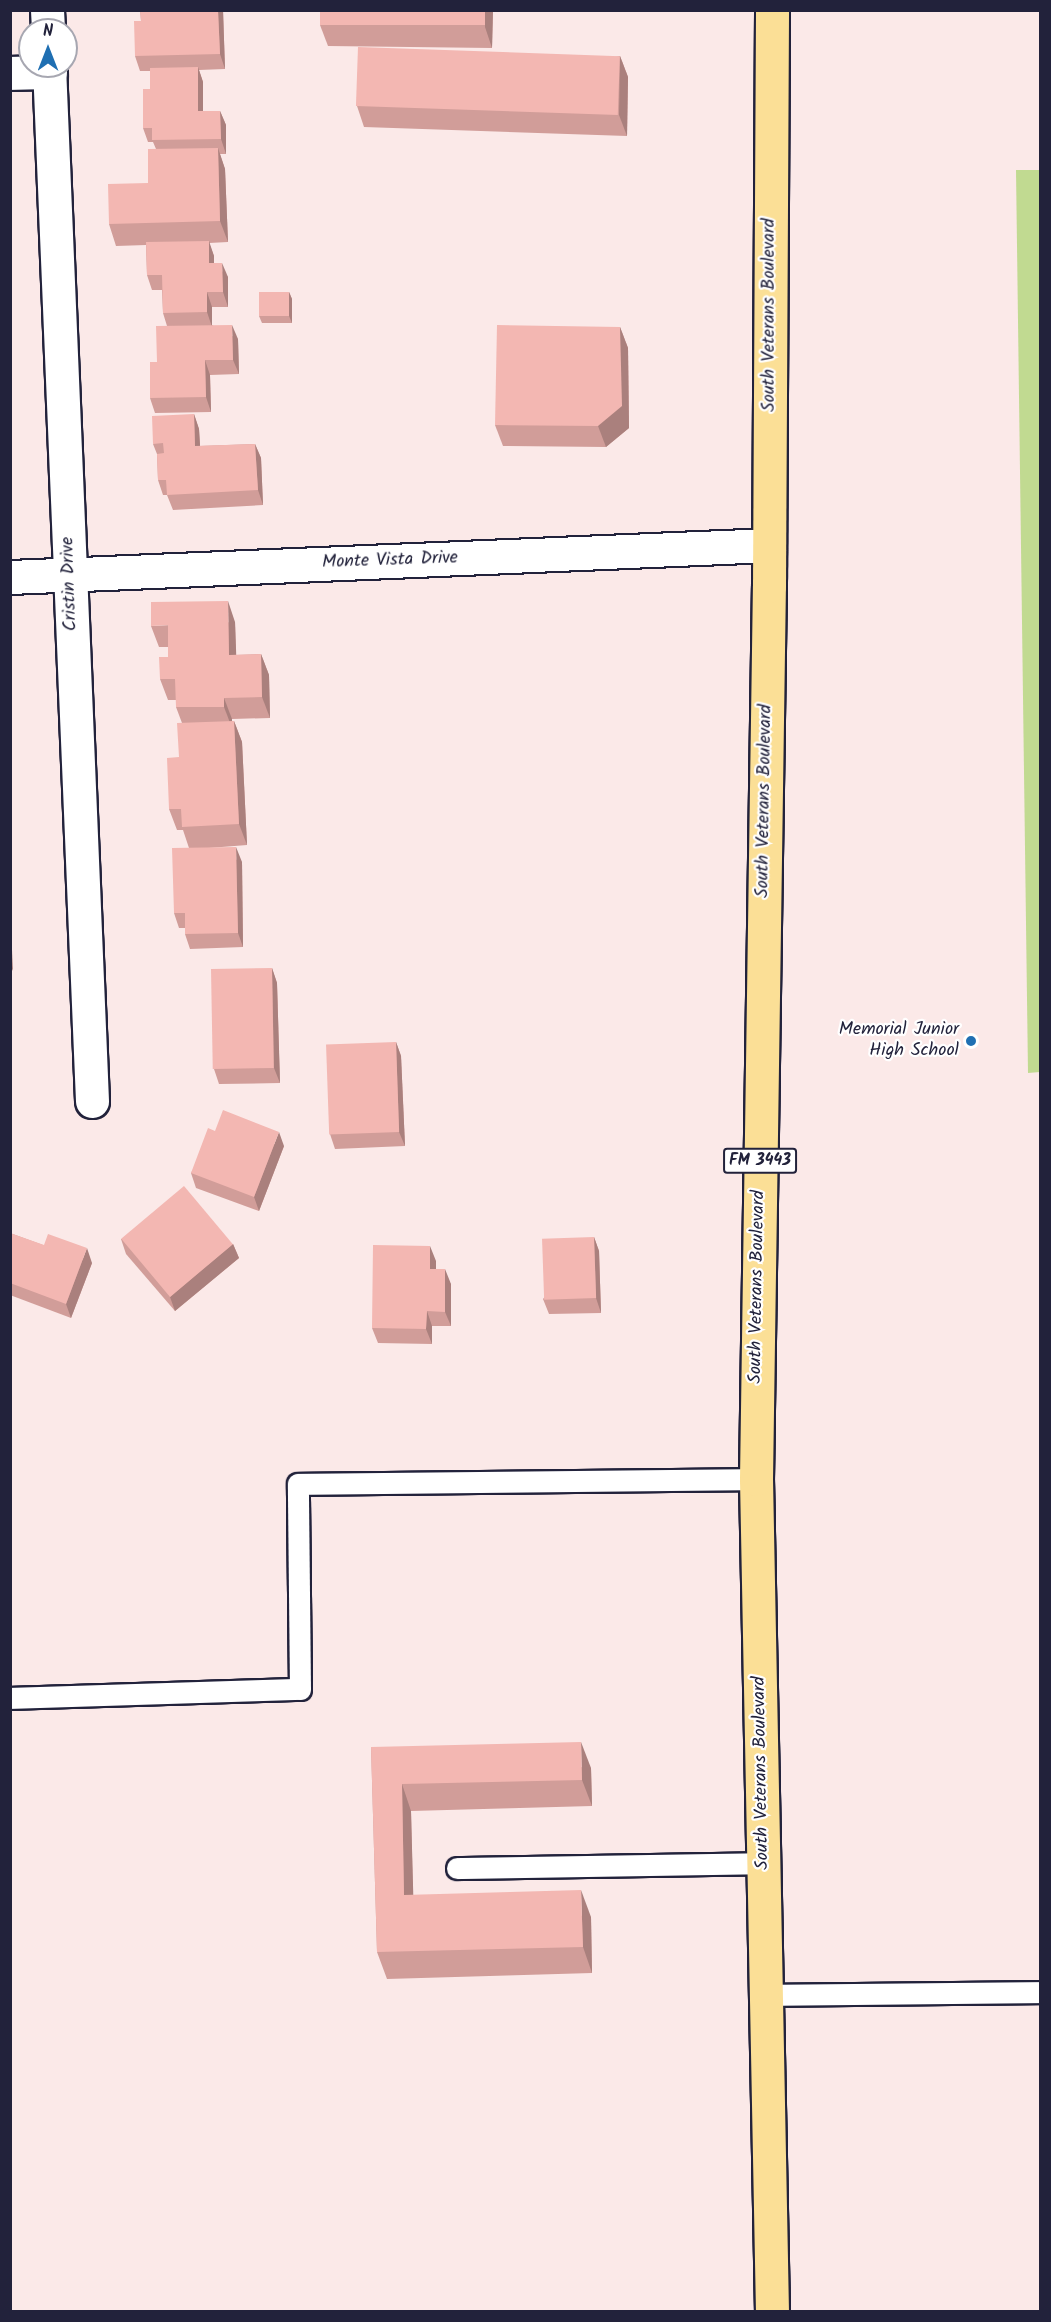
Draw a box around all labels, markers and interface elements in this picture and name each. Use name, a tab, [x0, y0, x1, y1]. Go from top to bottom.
north arrow	[18, 18, 78, 78]
text: N	[43, 19, 53, 44]
street label: South Veterans Boulevard	[759, 218, 781, 412]
street label: Cristin Drive	[58, 537, 82, 631]
street label: Monte Vista Drive	[322, 548, 458, 574]
street label: South Veterans Boulevard	[753, 704, 777, 898]
place label: Memorial Junior High School	[839, 1020, 959, 1062]
marker: Memorial Junior High School	[964, 1034, 978, 1048]
road number: FM 3443	[722, 1148, 798, 1174]
street label: South Veterans Boulevard	[746, 1190, 770, 1384]
street label: South Veterans Boulevard	[750, 1676, 774, 1870]

